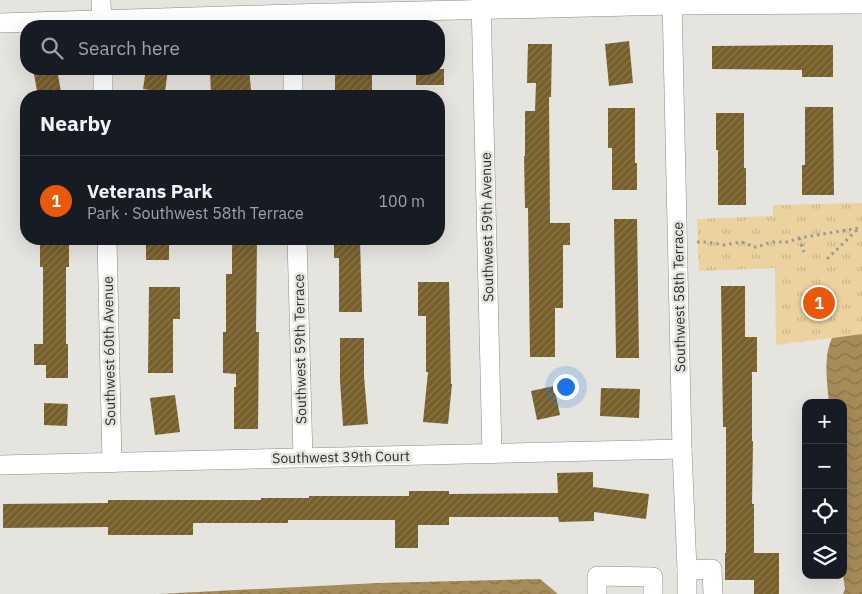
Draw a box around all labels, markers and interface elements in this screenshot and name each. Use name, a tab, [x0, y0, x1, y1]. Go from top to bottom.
search box	[20, 20, 445, 75]
icon: search	[38, 34, 66, 62]
text: Search here	[78, 36, 180, 60]
text: Nearby	[40, 109, 111, 137]
street label: Southwest 59th Avenue	[477, 152, 497, 302]
text: Veterans Park	[87, 179, 212, 203]
text: 1	[51, 191, 61, 211]
text: 100 m	[378, 191, 425, 211]
text: Park · Southwest 58th Terrace	[87, 203, 304, 223]
street label: Southwest 58th Terrace	[669, 221, 689, 372]
street label: Southwest 59th Terrace	[290, 273, 310, 424]
street label: Southwest 60th Avenue	[99, 276, 119, 426]
pin: 1	[803, 284, 835, 322]
your location	[553, 374, 579, 400]
map controls	[802, 399, 847, 579]
button: +	[802, 399, 847, 444]
button: −	[802, 444, 847, 489]
street label: Southwest 39th Court	[272, 447, 410, 467]
button: locate	[802, 489, 847, 534]
button: layers	[802, 534, 847, 579]

